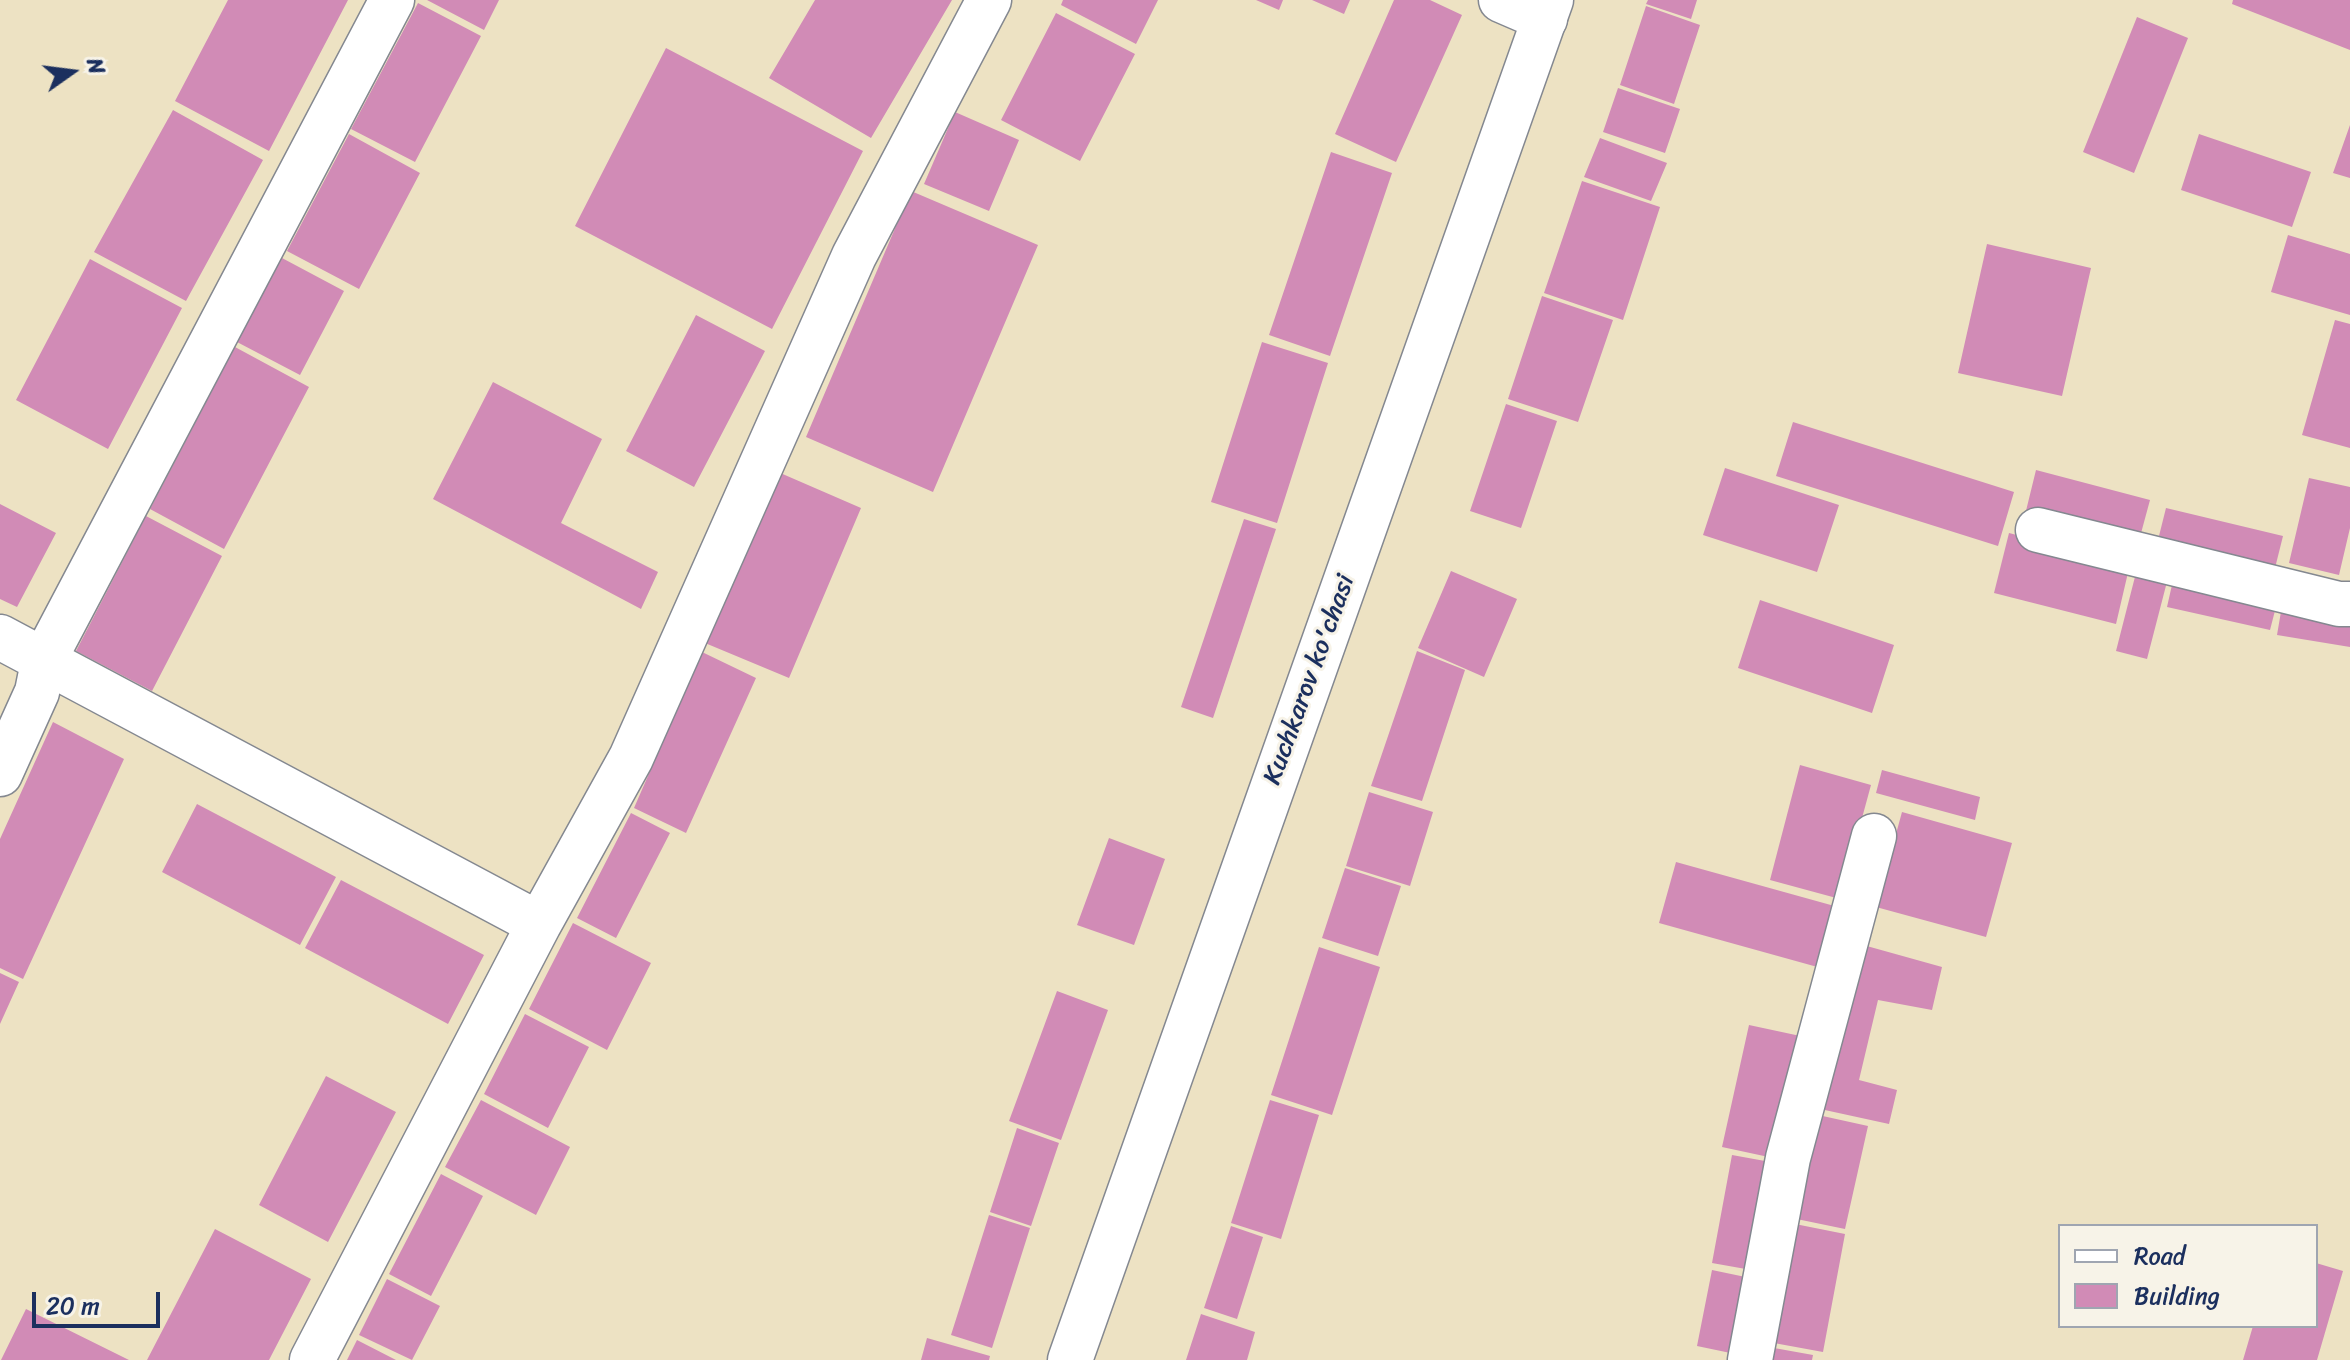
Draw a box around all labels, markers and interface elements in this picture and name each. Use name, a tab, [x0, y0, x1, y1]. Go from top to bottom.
north arrow	[32, 32, 112, 112]
text: N	[75, 54, 117, 78]
street label: Kuchkarov ko'chasi	[1258, 571, 1362, 789]
legend	[2058, 1224, 2318, 1328]
text: Road	[2134, 1235, 2185, 1277]
text: Building	[2134, 1275, 2220, 1317]
scale bar	[36, 1276, 164, 1326]
text: 20 m	[46, 1285, 100, 1327]

